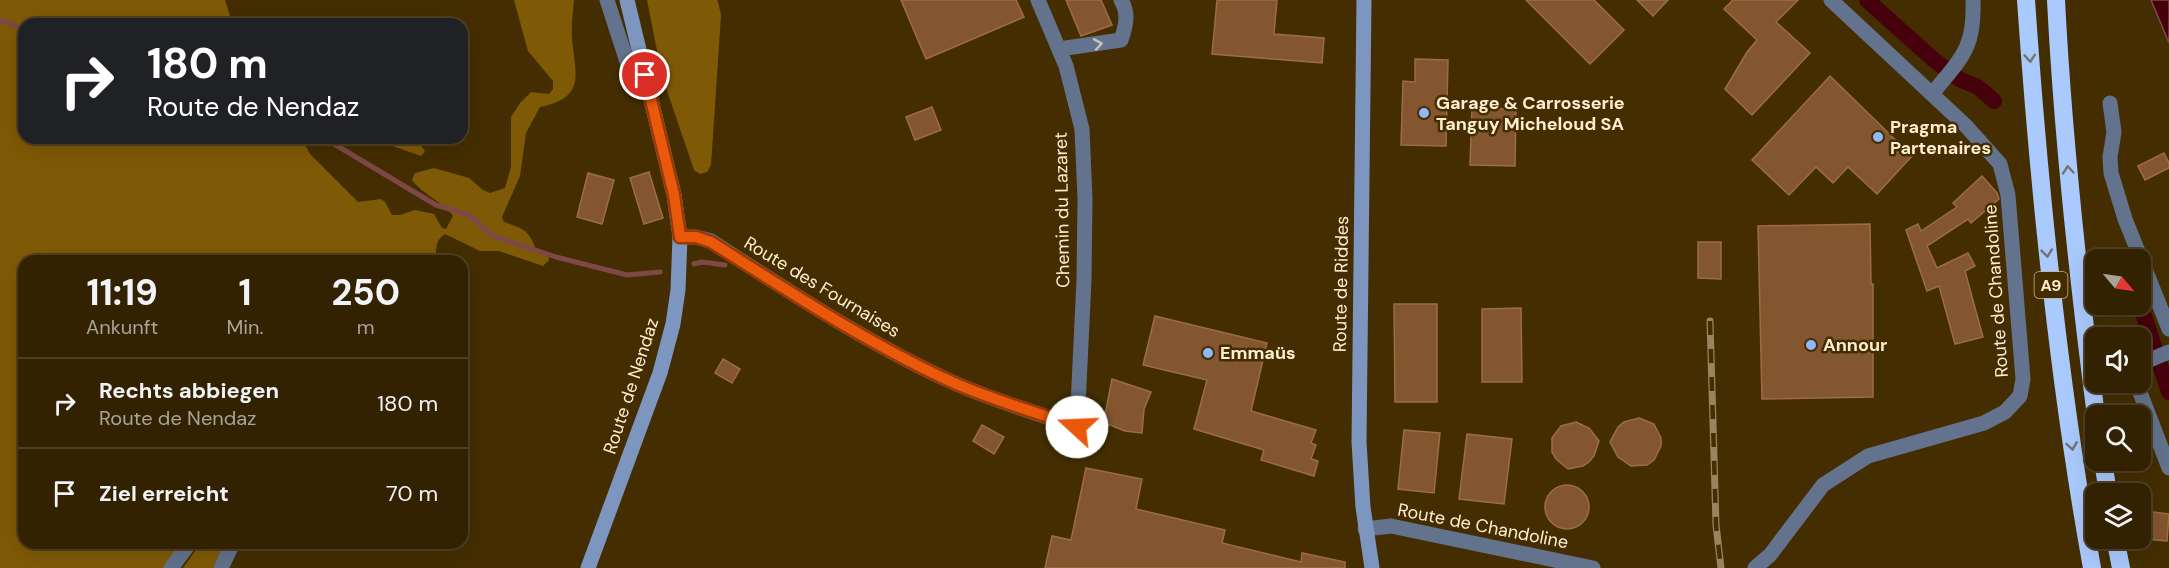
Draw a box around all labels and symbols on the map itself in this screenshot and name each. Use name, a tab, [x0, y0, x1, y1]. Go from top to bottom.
one-way arrow	[1092, 38, 1102, 51]
pin	[619, 49, 670, 100]
one-way arrow	[2023, 54, 2036, 63]
place label: Garage & Carrosserie Tanguy Micheloud SA	[1436, 91, 1625, 136]
marker: Garage & Carrosserie Tanguy Micheloud SA	[1417, 106, 1431, 120]
place label: Pragma Partenaires	[1890, 115, 1991, 160]
marker: Pragma Partenaires	[1871, 130, 1885, 144]
street label: Chemin du Lazaret	[1049, 132, 1075, 288]
one-way arrow	[2062, 165, 2075, 174]
street label: Route de Chandoline	[1978, 204, 2014, 378]
street label: Route de Riddes	[1328, 216, 1354, 352]
street label: Route des Fournaises	[740, 231, 904, 343]
one-way arrow	[2040, 248, 2053, 257]
north arrow	[2085, 249, 2151, 315]
road number: A9	[2034, 272, 2068, 298]
street label: Route de Nendaz	[598, 315, 664, 457]
place label: Annour	[1823, 333, 1887, 357]
marker: Annour	[1804, 338, 1818, 352]
place label: Emmaüs	[1220, 341, 1296, 365]
marker: Emmaüs	[1201, 346, 1215, 360]
position arrow	[1045, 395, 1109, 459]
one-way arrow	[2066, 441, 2078, 451]
street label: Route de Chandoline	[1396, 498, 1570, 554]

